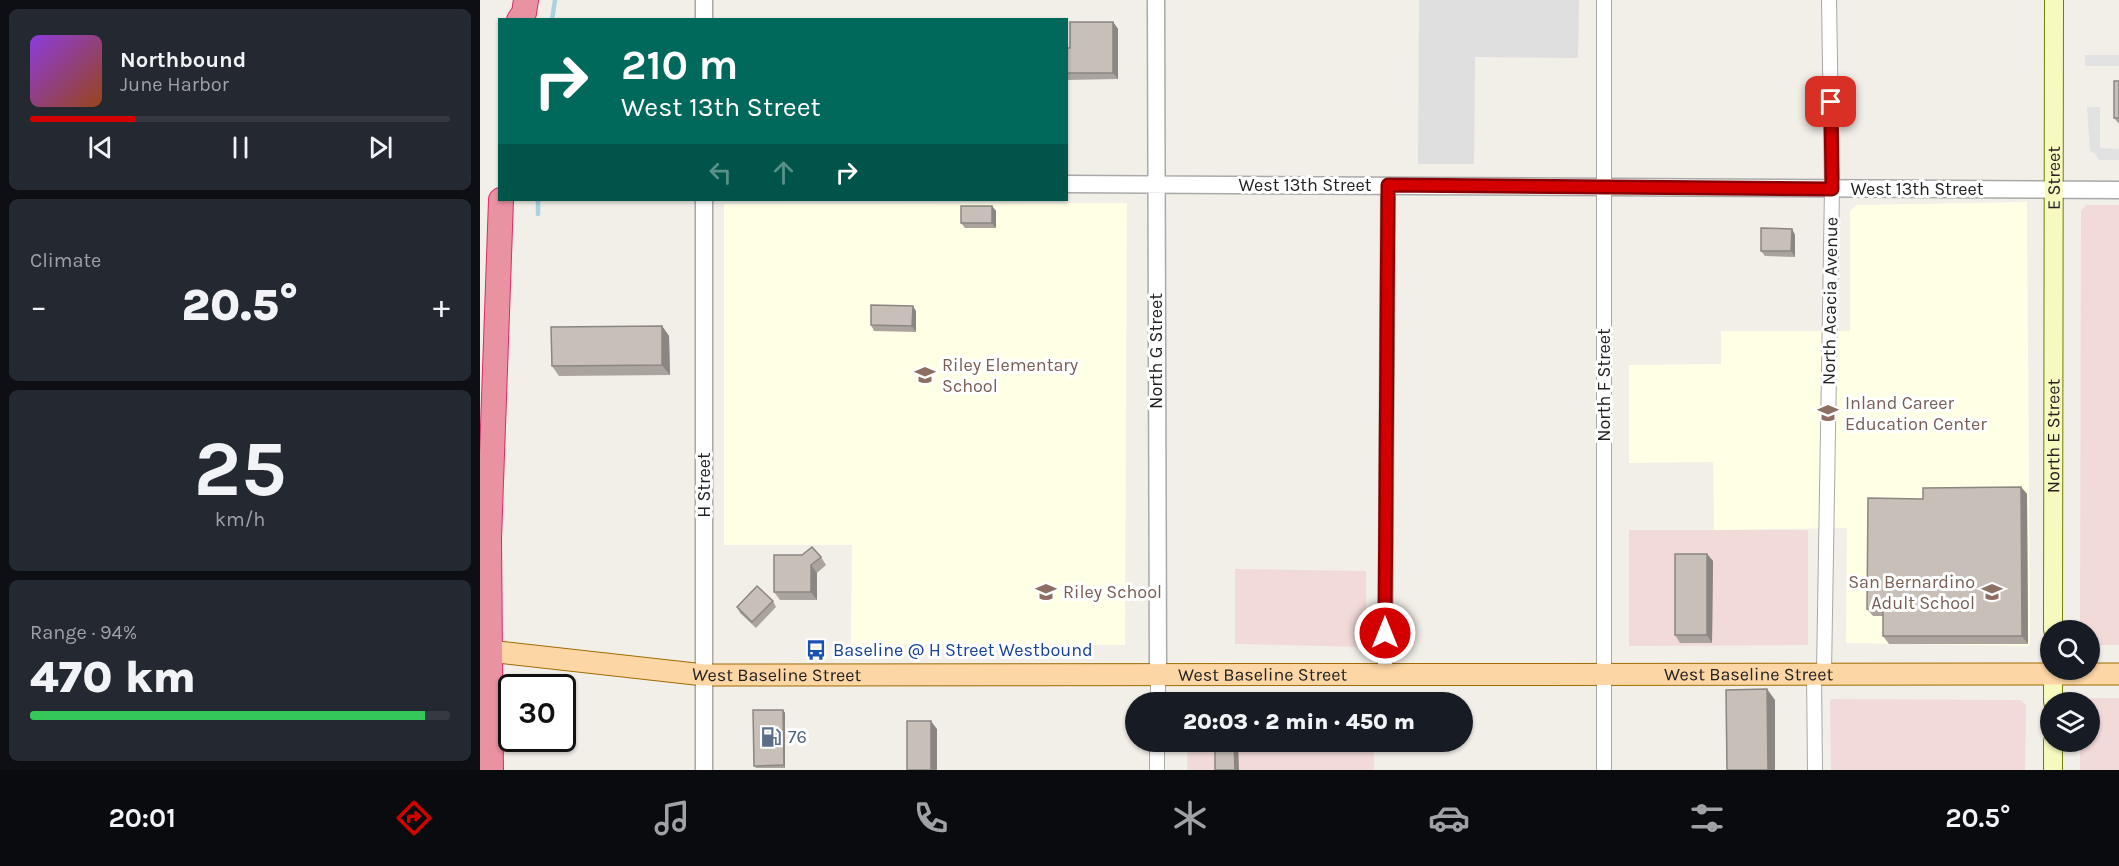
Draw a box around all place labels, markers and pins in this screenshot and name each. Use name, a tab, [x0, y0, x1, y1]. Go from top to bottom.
pin	[1805, 76, 1856, 127]
place label: Riley Elementary School	[942, 354, 1079, 397]
school or university icon: Riley Elementary School	[913, 363, 937, 387]
place label: Inland Career Education Center	[1845, 392, 1987, 435]
school or university icon: Inland Career Education Center	[1816, 401, 1840, 425]
place label: San Bernardino Adult School	[1848, 571, 1975, 614]
school or university icon: Riley School	[1034, 580, 1058, 604]
school or university icon: San Bernardino Adult School	[1980, 580, 2004, 604]
place label: Riley School	[1063, 581, 1162, 603]
bus stop icon: Baseline @ H Street Westbound	[804, 638, 828, 662]
place label: Baseline @ H Street Westbound	[833, 639, 1093, 661]
fuel station icon: 76	[759, 725, 783, 749]
place label: 76	[788, 726, 807, 748]

